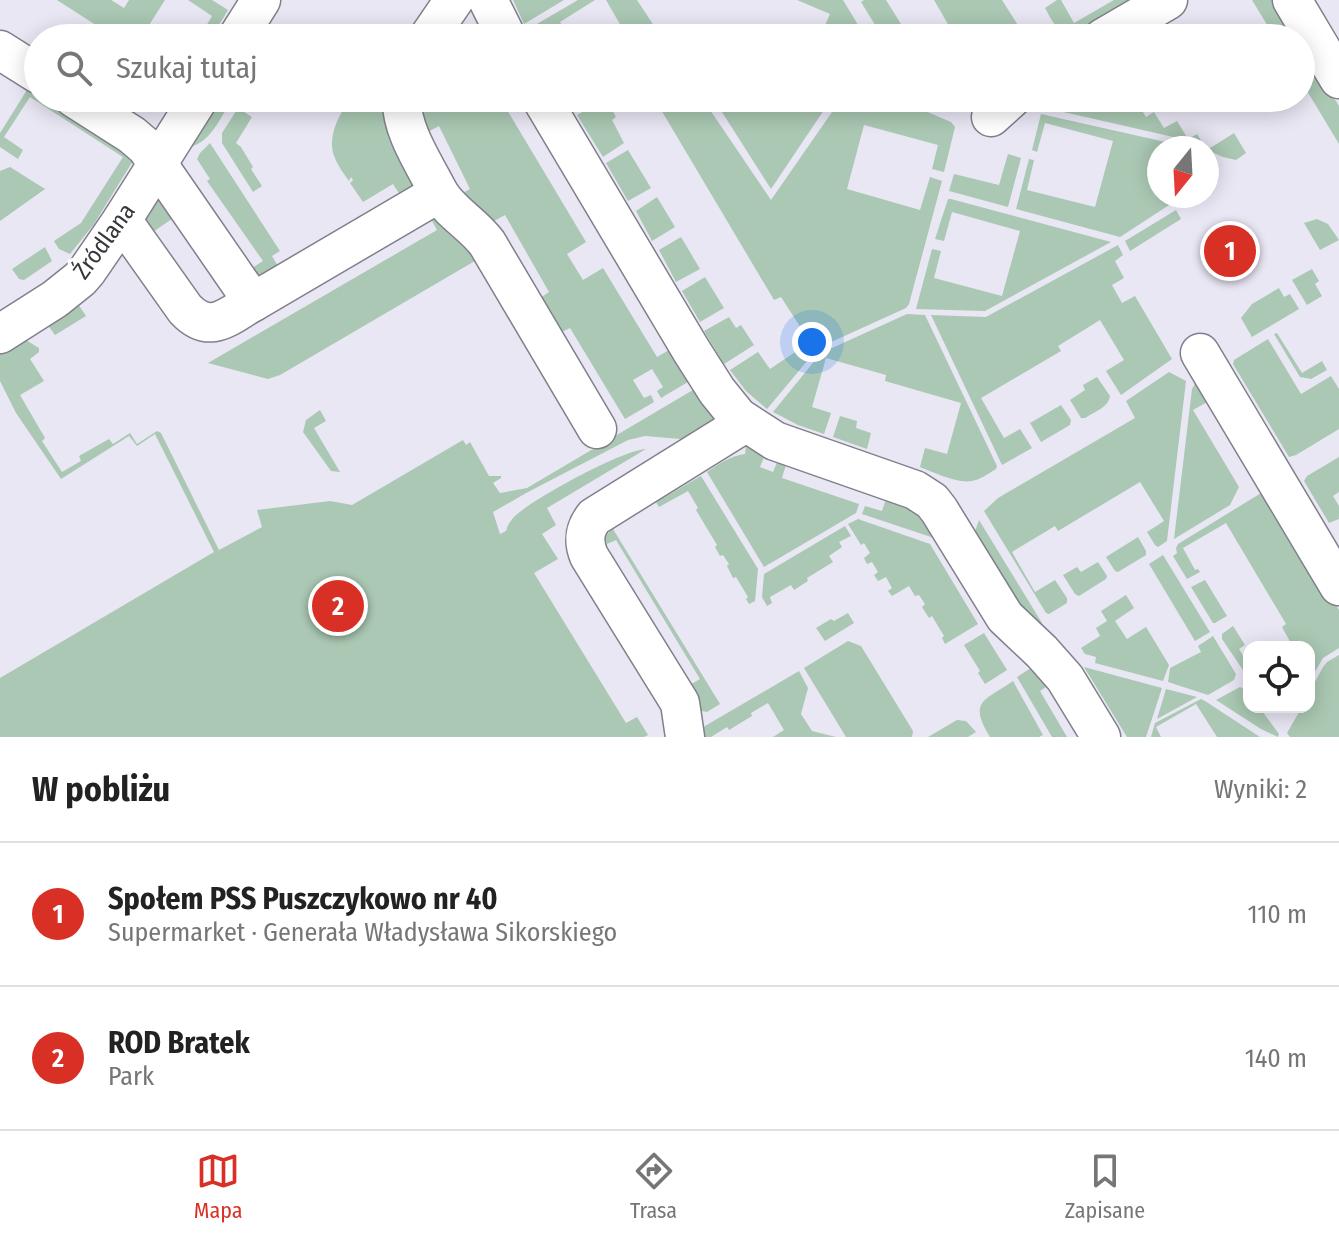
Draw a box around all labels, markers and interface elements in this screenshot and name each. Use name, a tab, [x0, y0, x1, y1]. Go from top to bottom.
search box	[24, 24, 1315, 112]
icon: search	[52, 46, 96, 90]
text: Szukaj tutaj	[116, 50, 257, 86]
north arrow	[1147, 136, 1219, 208]
street label: Źródlana	[66, 197, 141, 284]
pin: 1	[1204, 221, 1256, 281]
your location	[792, 322, 832, 362]
pin: 2	[312, 576, 364, 636]
map controls	[1243, 641, 1315, 713]
button: locate	[1243, 641, 1315, 713]
text: W pobliżu	[32, 769, 170, 810]
text: Wyniki: 2	[1214, 774, 1307, 805]
text: Społem PSS Puszczykowo nr 40	[108, 881, 498, 917]
text: 1	[53, 899, 64, 930]
text: 110 m	[1247, 899, 1307, 930]
text: Supermarket · Generała Władysława Sikorskiego	[108, 917, 617, 948]
text: ROD Bratek	[108, 1025, 250, 1061]
text: 2	[52, 1043, 64, 1074]
text: 140 m	[1245, 1043, 1307, 1074]
text: Park	[108, 1061, 154, 1092]
tab: Mapa	[194, 1149, 242, 1224]
tab: Trasa	[630, 1149, 677, 1224]
tab: Zapisane	[1065, 1149, 1145, 1224]

